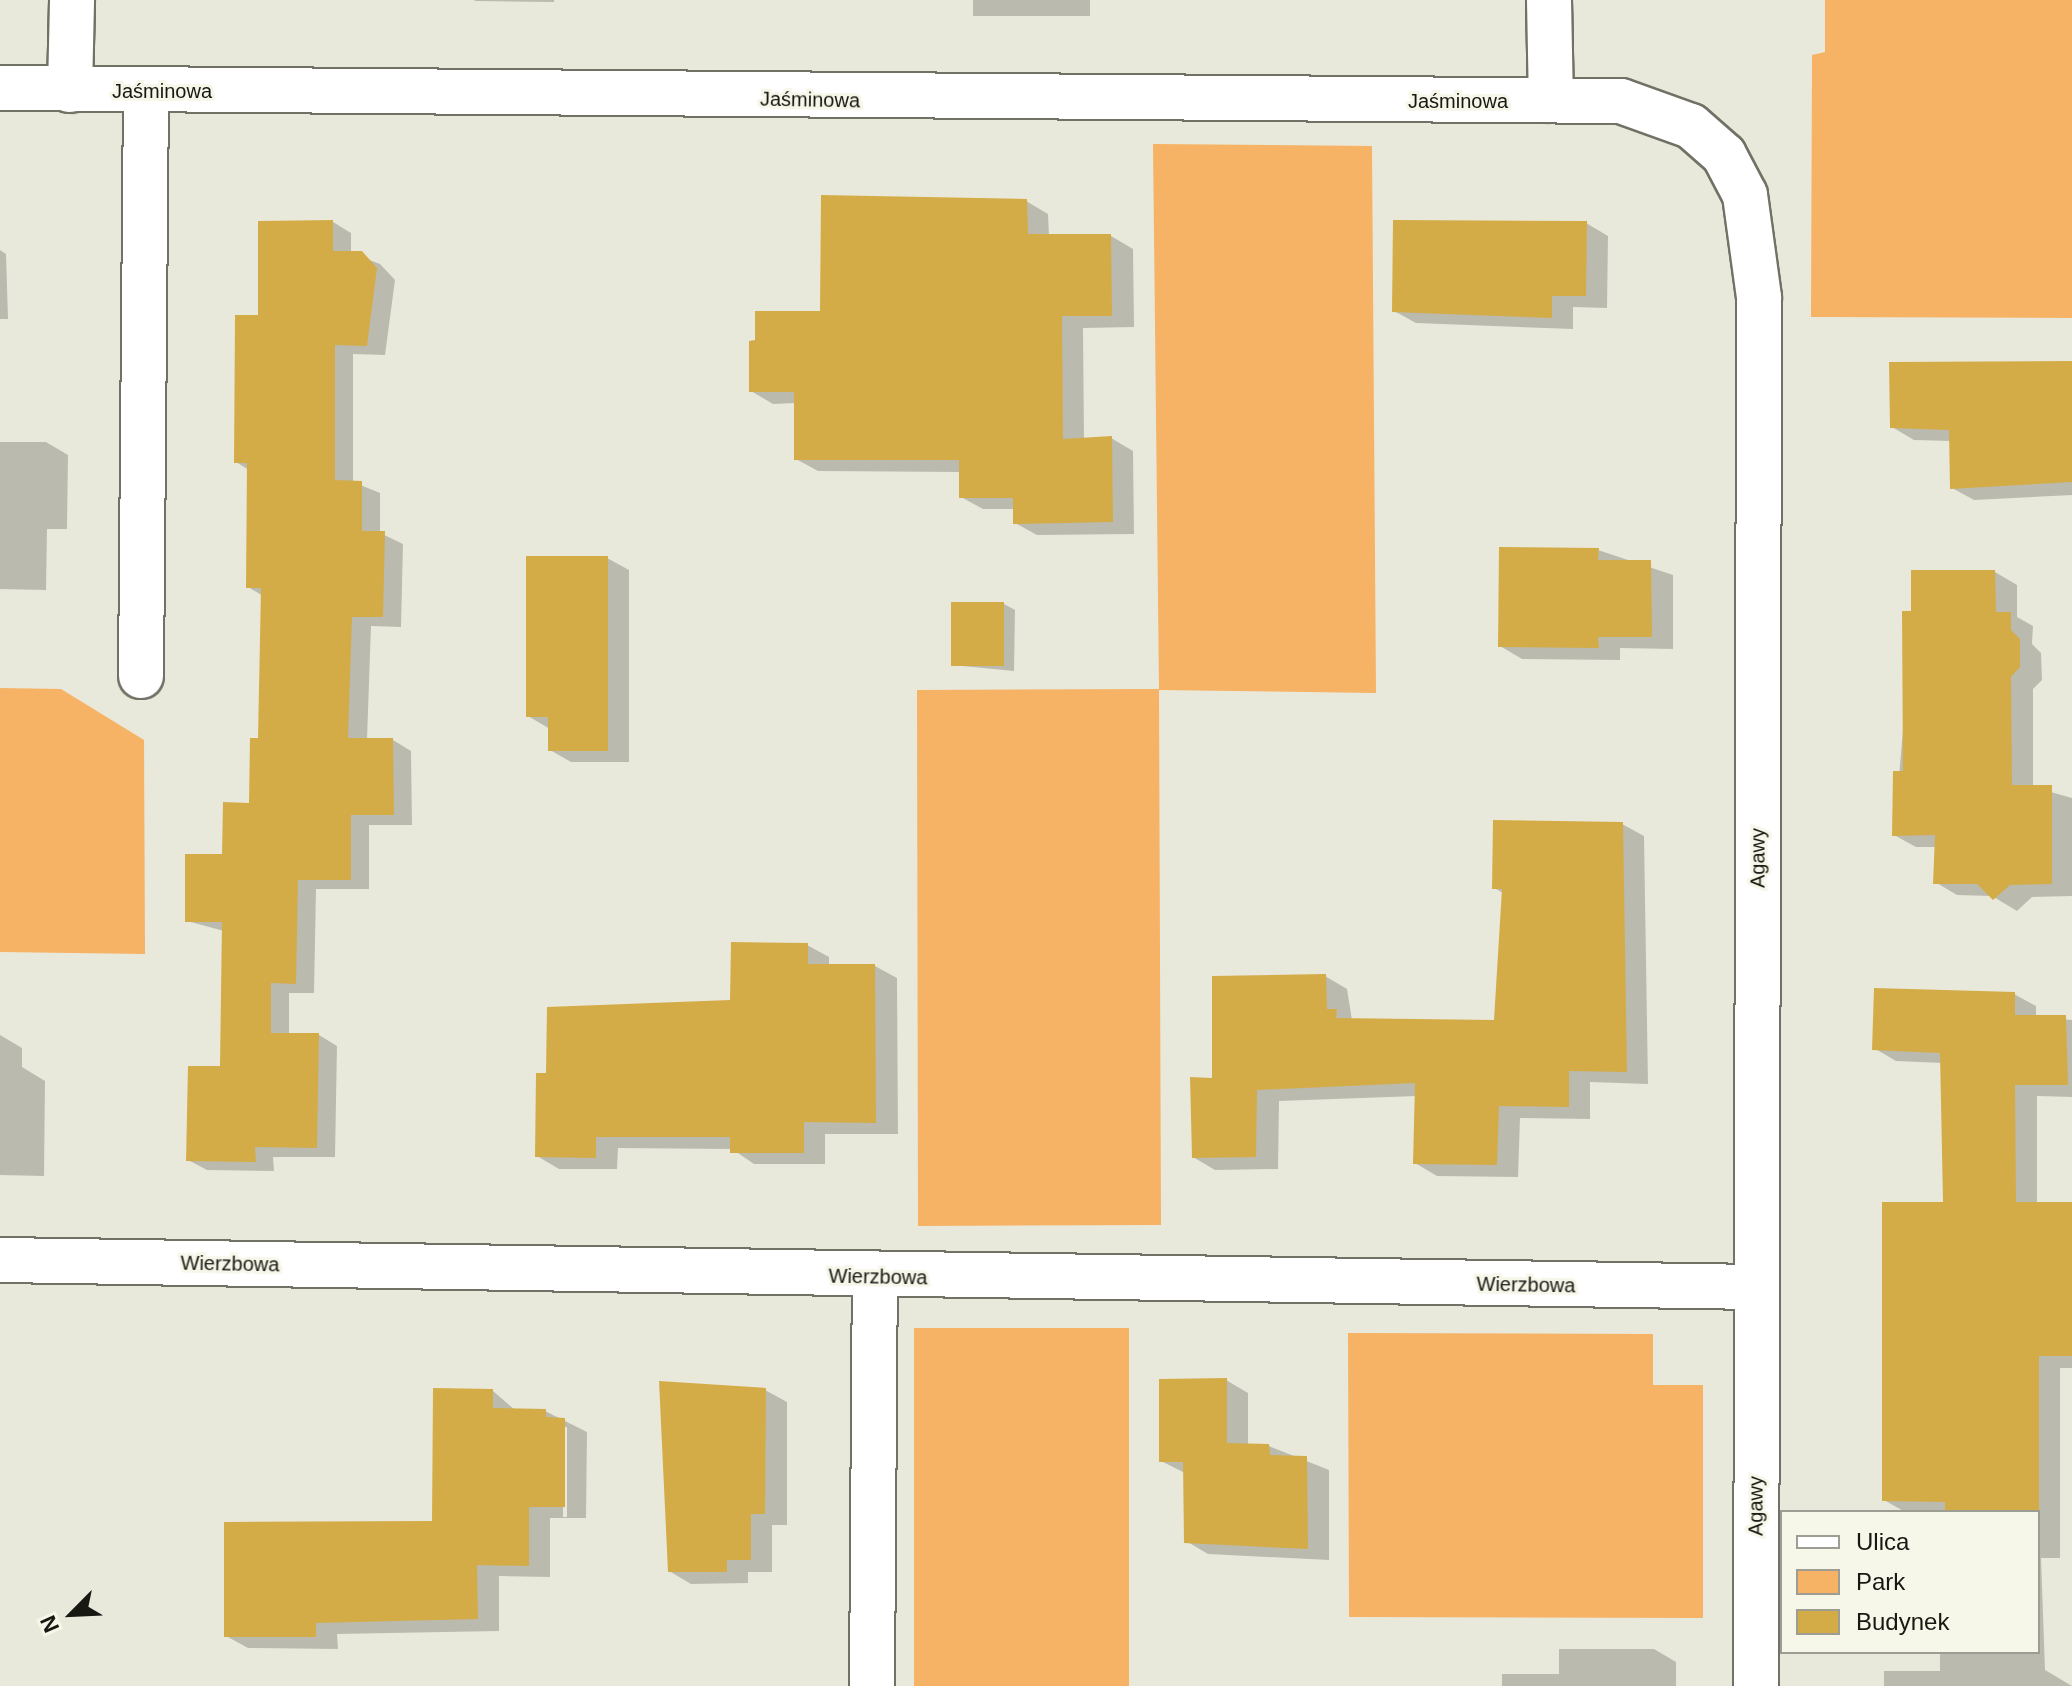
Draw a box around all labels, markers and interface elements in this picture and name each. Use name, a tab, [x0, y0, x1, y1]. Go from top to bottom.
street label: Jaśminowa	[112, 79, 212, 103]
street label: Jaśminowa	[760, 87, 860, 113]
street label: Jaśminowa	[1408, 89, 1508, 113]
street label: Agawy	[1746, 828, 1770, 888]
street label: Wierzbowa	[180, 1251, 280, 1277]
street label: Wierzbowa	[828, 1264, 928, 1290]
street label: Wierzbowa	[1476, 1272, 1576, 1298]
street label: Agawy	[1744, 1476, 1768, 1536]
legend	[1780, 1510, 2040, 1654]
text: Ulica	[1856, 1528, 1909, 1555]
text: Park	[1856, 1568, 1905, 1595]
north arrow	[32, 1574, 112, 1654]
text: Budynek	[1856, 1608, 1949, 1635]
text: N	[35, 1612, 64, 1636]

